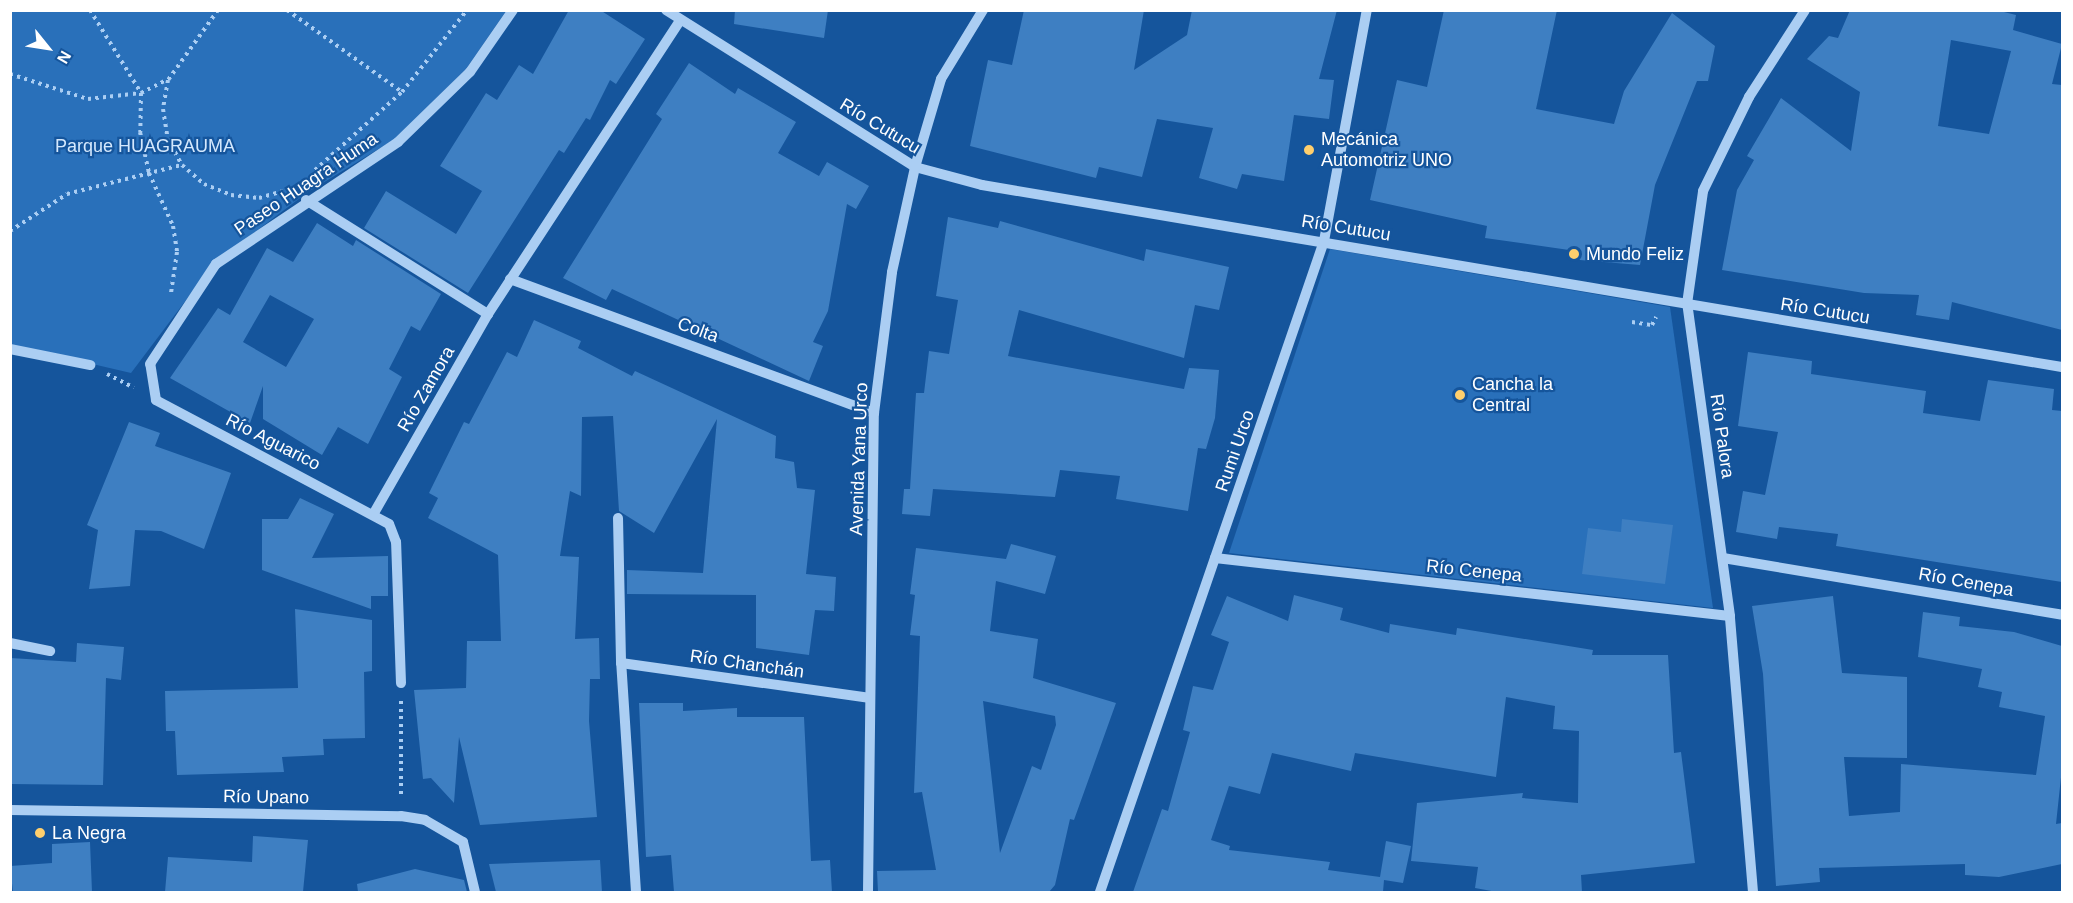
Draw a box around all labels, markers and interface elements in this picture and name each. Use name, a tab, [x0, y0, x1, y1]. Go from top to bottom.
north arrow	[18, 18, 78, 78]
text: N	[54, 48, 74, 67]
street label: Río Cutucu	[836, 94, 924, 158]
street label: Paseo Huagra Huma	[230, 128, 382, 240]
place label: Mecánica Automotriz UNO	[1321, 129, 1452, 172]
park label: Parque HUAGRAUMA	[55, 135, 235, 157]
marker: Mecánica Automotriz UNO	[1302, 143, 1316, 157]
street label: Río Cutucu	[1300, 210, 1392, 246]
place label: Mundo Feliz	[1586, 243, 1684, 265]
marker: Mundo Feliz	[1567, 247, 1581, 261]
street label: Río Cutucu	[1779, 293, 1871, 329]
street label: Colta	[675, 313, 721, 347]
street label: Río Zamora	[393, 342, 459, 436]
place label: Cancha la Central	[1472, 374, 1553, 416]
street label: Avenida Yana Urco	[846, 382, 872, 536]
marker: Cancha la Central	[1453, 388, 1467, 402]
street label: Río Palora	[1705, 392, 1739, 480]
street label: Rumi Urco	[1211, 407, 1259, 495]
street label: Río Aguarico	[222, 409, 324, 475]
street label: Río Cenepa	[1425, 555, 1523, 587]
street label: Río Cenepa	[1917, 563, 2015, 601]
street label: Río Chanchán	[689, 645, 805, 683]
street label: Río Upano	[223, 785, 309, 809]
place label: La Negra	[52, 822, 126, 844]
marker: La Negra	[33, 826, 47, 840]

